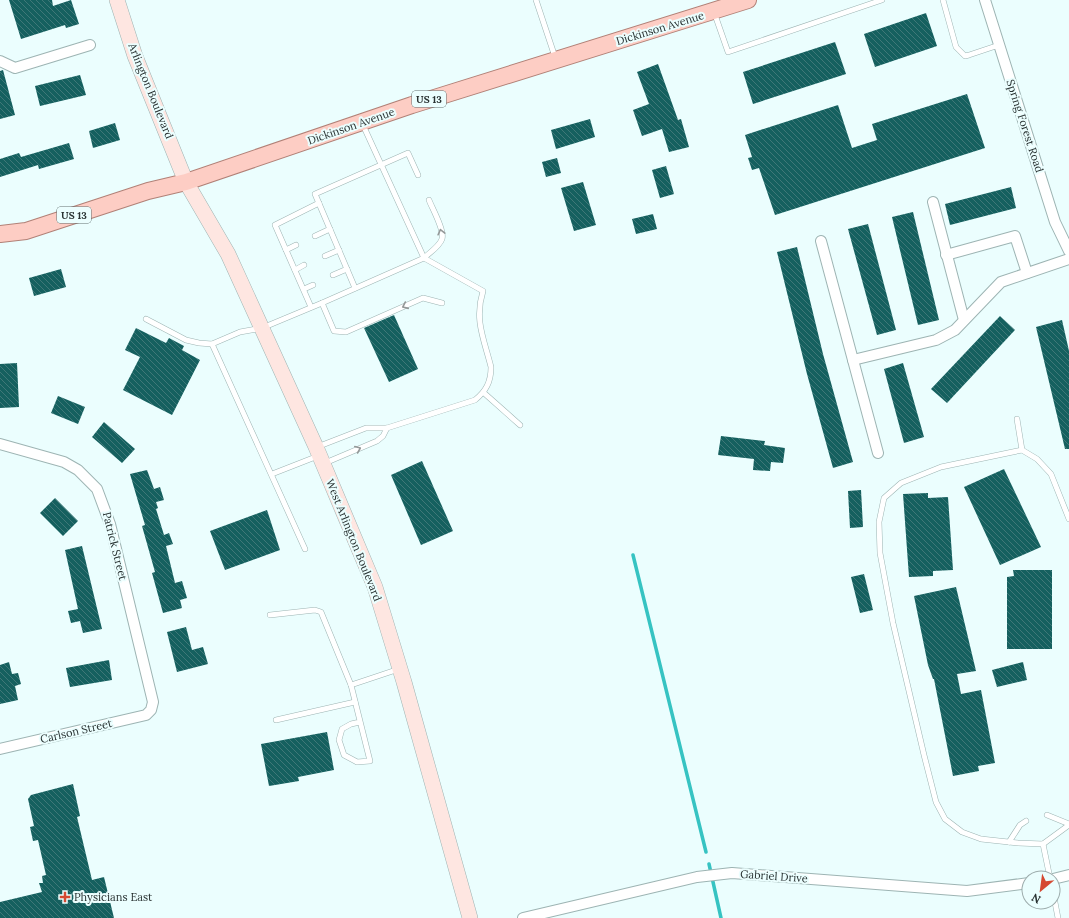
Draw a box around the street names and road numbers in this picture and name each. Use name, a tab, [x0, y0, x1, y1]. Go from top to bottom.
street label: Dickinson Avenue	[614, 8, 706, 48]
street label: Arlington Boulevard	[125, 40, 177, 141]
street label: Spring Forest Road	[1003, 78, 1047, 175]
road number: US 13	[412, 91, 446, 107]
street label: Dickinson Avenue	[306, 105, 396, 147]
road number: US 13	[57, 207, 91, 223]
street label: West Arlington Boulevard	[323, 477, 385, 604]
street label: Patrick Street	[100, 510, 130, 582]
street label: Carlson Street	[39, 716, 114, 746]
street label: Gabriel Drive	[740, 867, 808, 885]

